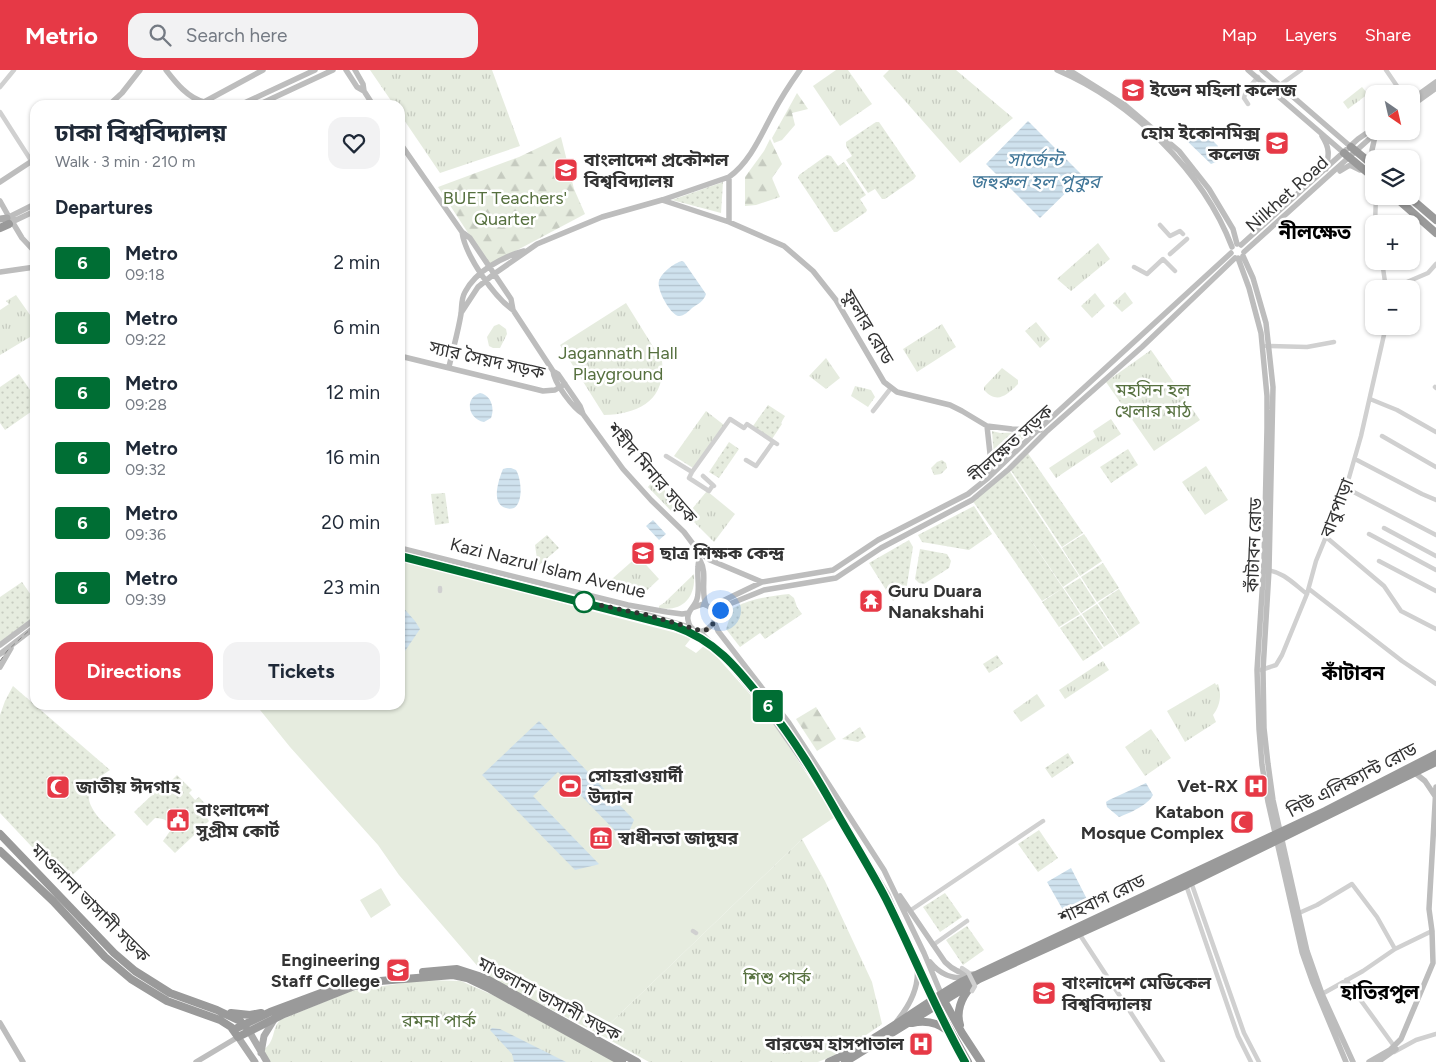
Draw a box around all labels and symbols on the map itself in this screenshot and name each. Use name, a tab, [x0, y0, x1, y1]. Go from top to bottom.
school or university icon: ইডেন মহিলা কলেজ	[1120, 77, 1146, 103]
place label: ইডেন মহিলা কলেজ	[1149, 79, 1297, 101]
north arrow	[1365, 85, 1420, 140]
place label: হোম ইকোনমিক্স কলেজ	[1141, 122, 1261, 165]
school or university icon: হোম ইকোনমিক্স কলেজ	[1264, 130, 1290, 156]
water label: সার্জেন্ট জহুরুল হল পুকুর	[970, 148, 1103, 193]
place label: বাংলাদেশ প্রকৌশল বিশ্ববিদ্যালয়	[583, 149, 729, 192]
street label: Nilkhet Road	[1241, 151, 1333, 237]
school or university icon: বাংলাদেশ প্রকৌশল বিশ্ববিদ্যালয়	[553, 157, 579, 183]
park label: BUET Teachers' Quarter	[443, 187, 567, 230]
district label: নীলক্ষেত	[1278, 220, 1352, 244]
street label: ফুলার রোড	[837, 285, 899, 368]
street label: স্যার সৈয়দ সড়ক	[426, 336, 547, 384]
park label: Jagannath Hall Playground	[558, 342, 678, 385]
park label: মহসিন হল খেলার মাঠ	[1115, 379, 1191, 422]
street label: নীলক্ষেত সড়ক	[964, 400, 1058, 488]
street label: শহীদ মিনার সড়ক	[602, 417, 702, 528]
street label: বাবুপাড়া	[1315, 475, 1358, 542]
street label: কাঁটাবন রোড	[1241, 497, 1267, 594]
street label: Kazi Nazrul Islam Avenue	[448, 533, 648, 603]
school or university icon: ছাত্র শিক্ষক কেন্দ্র	[630, 540, 656, 566]
place label: ছাত্র শিক্ষক কেন্দ্র	[659, 542, 785, 564]
place label: Guru Duara Nanakshahi	[888, 580, 984, 623]
temple icon: Guru Duara Nanakshahi	[858, 588, 884, 614]
unlabelled marker	[573, 591, 595, 613]
your location	[708, 598, 733, 623]
district label: কাঁটাবন	[1320, 661, 1385, 685]
line badge: 6	[752, 690, 784, 722]
street label: নিউ এলিফ্যান্ট রোড	[1282, 738, 1421, 823]
place label: সোহরাওয়ার্দী উদ্যান	[587, 765, 684, 808]
sports icon: সোহরাওয়ার্দী উদ্যান	[557, 773, 583, 799]
hospital icon: Vet-RX	[1243, 773, 1269, 799]
mosque icon: জাতীয় ঈদগাহ	[45, 774, 71, 800]
place label: Vet-RX	[1177, 775, 1239, 797]
place label: জাতীয় ঈদগাহ	[75, 776, 181, 798]
place label: বাংলাদেশ সুপ্রীম কোর্ট	[195, 799, 280, 842]
place label: Katabon Mosque Complex	[1081, 801, 1224, 844]
public building icon: বাংলাদেশ সুপ্রীম কোর্ট	[165, 807, 191, 833]
mosque icon: Katabon Mosque Complex	[1229, 809, 1255, 835]
museum icon: স্বাধীনতা জাদুঘর	[588, 825, 614, 851]
place label: স্বাধীনতা জাদুঘর	[617, 827, 739, 849]
street label: মাওলানা ভাসানী সড়ক	[25, 838, 154, 967]
street label: শাহবাগ রোড	[1054, 869, 1149, 929]
place label: Engineering Staff College	[271, 949, 380, 992]
street label: মাওলানা ভাসানী সড়ক	[473, 951, 625, 1046]
school or university icon: Engineering Staff College	[385, 957, 411, 983]
park label: শিশু পার্ক	[742, 967, 811, 989]
place label: বাংলাদেশ মেডিকেল বিশ্ববিদ্যালয়	[1061, 972, 1211, 1015]
school or university icon: বাংলাদেশ মেডিকেল বিশ্ববিদ্যালয়	[1031, 980, 1057, 1006]
district label: হাতিরপুল	[1340, 980, 1420, 1004]
park label: রমনা পার্ক	[401, 1010, 476, 1032]
hospital icon: বারডেম হাসপাতাল	[908, 1031, 934, 1057]
place label: বারডেম হাসপাতাল	[764, 1033, 904, 1055]

